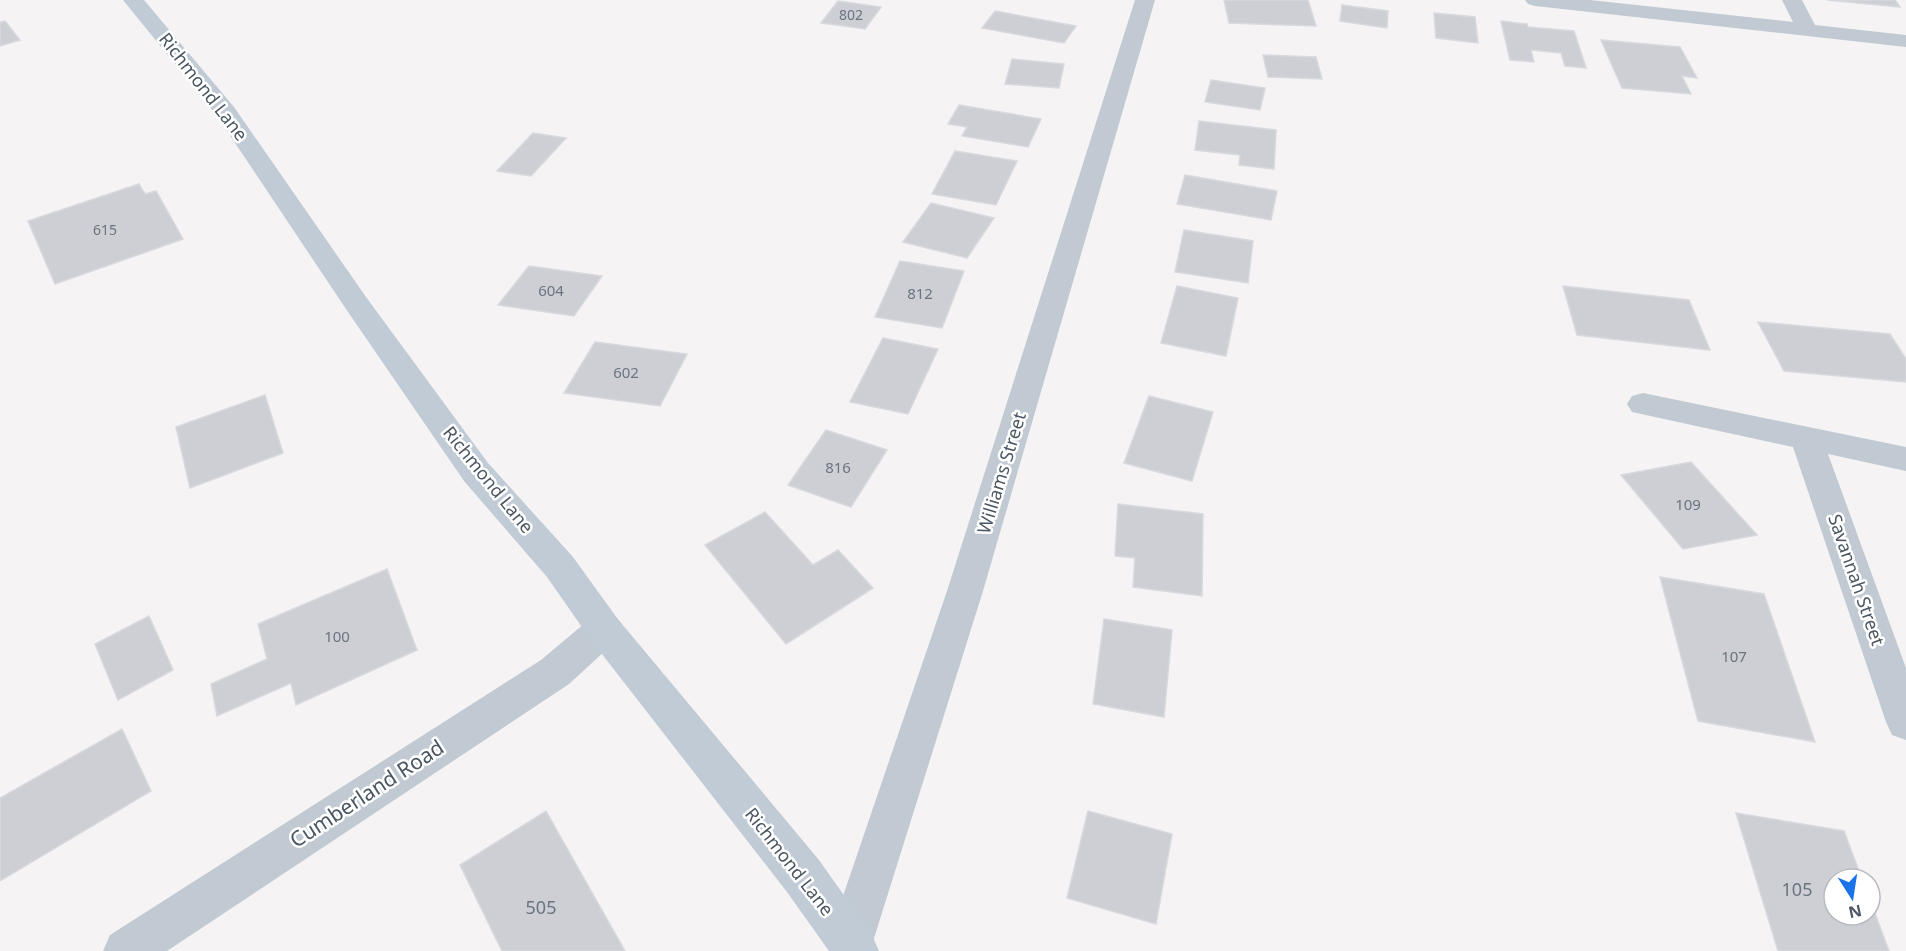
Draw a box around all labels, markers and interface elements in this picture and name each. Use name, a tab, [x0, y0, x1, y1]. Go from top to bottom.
house number: 802	[839, 5, 863, 24]
street label: Richmond Lane	[154, 27, 254, 145]
house number: 615	[93, 220, 117, 239]
house number: 604	[538, 280, 564, 300]
house number: 812	[907, 283, 933, 303]
house number: 602	[613, 362, 639, 382]
street label: Williams Street	[971, 409, 1031, 536]
street label: Richmond Lane	[438, 421, 539, 538]
house number: 816	[825, 457, 851, 477]
house number: 109	[1675, 494, 1701, 514]
street label: Savannah Street	[1823, 511, 1891, 649]
house number: 100	[324, 626, 350, 646]
house number: 107	[1721, 646, 1747, 666]
street label: Cumberland Road	[284, 733, 449, 853]
street label: Richmond Lane	[740, 802, 840, 920]
north arrow	[1822, 867, 1882, 927]
house number: 105	[1782, 877, 1812, 901]
house number: 505	[526, 895, 556, 919]
text: N	[1846, 900, 1864, 924]

